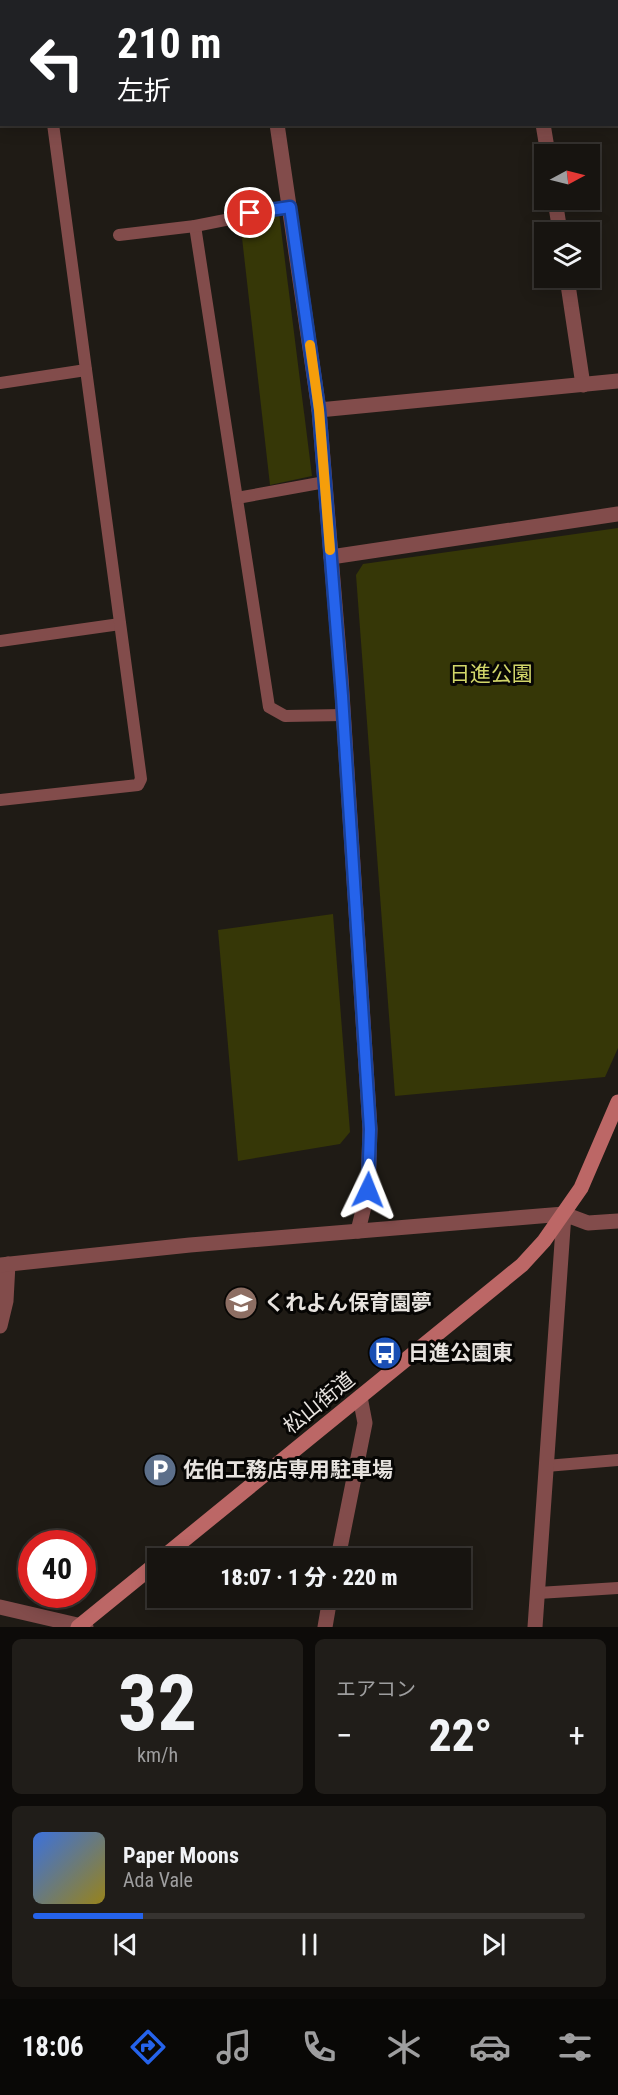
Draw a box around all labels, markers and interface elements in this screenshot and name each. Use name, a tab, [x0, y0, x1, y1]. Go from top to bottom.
text: 210 m	[117, 19, 222, 68]
icon: left	[18, 24, 96, 102]
text: 左折	[117, 75, 171, 107]
north arrow	[534, 144, 600, 210]
map controls	[534, 144, 600, 288]
pin	[224, 187, 275, 238]
icon: arrive	[233, 196, 266, 229]
button: layers	[534, 222, 600, 288]
park label: 日進公園	[449, 662, 533, 686]
position arrow	[336, 1158, 400, 1222]
school or university icon: くれよん保育園夢	[223, 1285, 259, 1321]
place label: くれよん保育園夢	[264, 1291, 432, 1315]
bus stop icon: 日進公園東	[367, 1335, 403, 1371]
place label: 日進公園東	[408, 1341, 513, 1365]
street label: 松山街道	[279, 1367, 359, 1439]
parking icon: 佐伯工務店専用駐車場	[142, 1452, 178, 1488]
place label: 佐伯工務店専用駐車場	[183, 1458, 393, 1482]
speed limit sign: 40	[18, 1530, 96, 1608]
text: 18:07 · 1 分 · 220 m	[220, 1565, 398, 1590]
text: 32	[118, 1658, 197, 1749]
text: エアコン	[336, 1677, 416, 1701]
text: 22°	[429, 1709, 492, 1762]
text: −	[336, 1716, 353, 1755]
text: +	[569, 1716, 585, 1755]
text: km/h	[137, 1743, 178, 1767]
text: Paper Moons	[123, 1843, 239, 1868]
text: Ada Vale	[123, 1868, 193, 1892]
icon: previous	[109, 1928, 142, 1961]
icon: pause	[293, 1928, 326, 1961]
icon: next	[477, 1928, 510, 1961]
icon: directions	[127, 2026, 169, 2068]
icon: music	[213, 2026, 255, 2068]
icon: phone	[298, 2026, 340, 2068]
icon: climate	[383, 2026, 425, 2068]
icon: car	[469, 2026, 511, 2068]
icon: filters	[554, 2026, 596, 2068]
text: 18:06	[22, 2031, 84, 2063]

